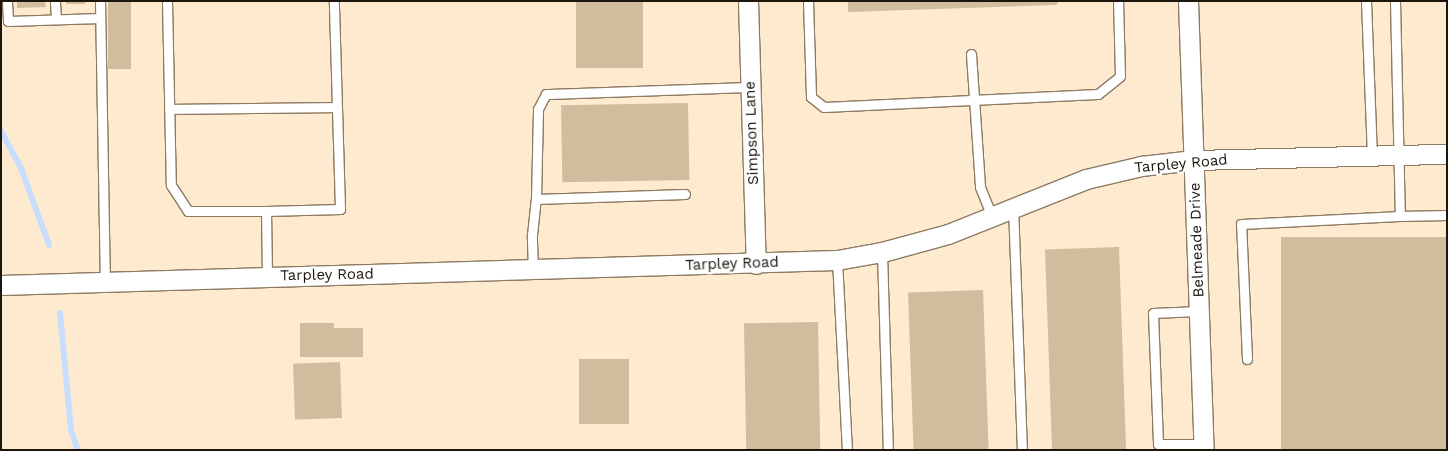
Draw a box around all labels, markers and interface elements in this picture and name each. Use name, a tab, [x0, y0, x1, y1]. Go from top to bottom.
street label: Simpson Lane	[741, 81, 763, 185]
street label: Tarpley Road	[1133, 151, 1229, 177]
street label: Belmeade Drive	[1186, 182, 1208, 298]
street label: Tarpley Road	[685, 253, 779, 275]
street label: Tarpley Road	[280, 265, 374, 285]

